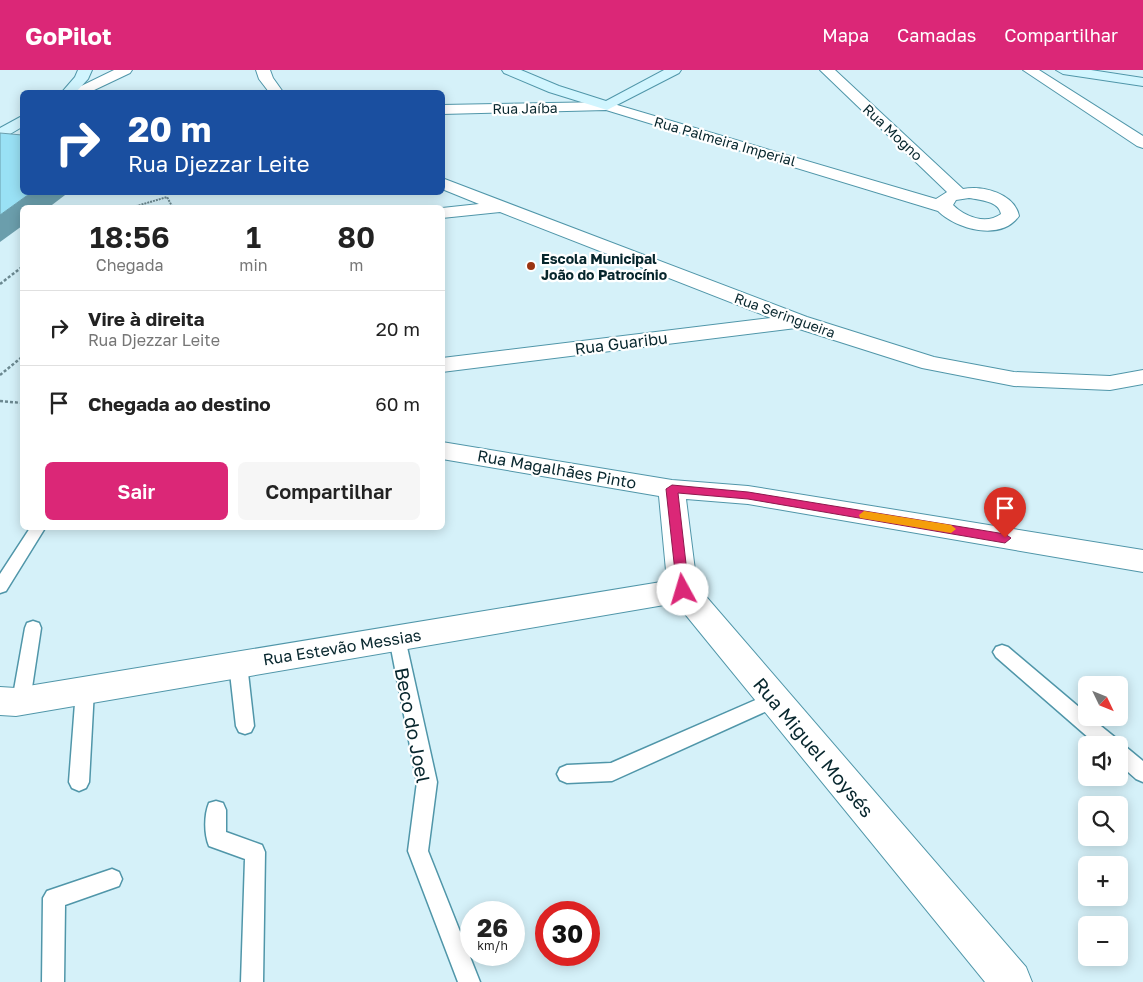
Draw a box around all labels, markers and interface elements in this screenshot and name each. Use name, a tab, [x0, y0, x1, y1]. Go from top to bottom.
text: GoPilot	[25, 21, 112, 50]
text: Mapa	[822, 24, 869, 46]
text: Camadas	[897, 24, 976, 46]
text: Compartilhar	[1004, 24, 1118, 46]
street label: Rua Jaíba	[492, 99, 558, 117]
street label: Rua Mogno	[860, 100, 926, 164]
text: 20 m	[128, 108, 211, 150]
icon: right	[45, 110, 110, 175]
street label: Rua Palmeira Imperial	[652, 113, 798, 169]
text: Rua Djezzar Leite	[128, 150, 310, 177]
text: 18:56	[90, 219, 170, 255]
text: 1	[246, 219, 261, 255]
text: 80	[337, 219, 375, 255]
place label: Escola Municipal João do Patrocínio	[541, 250, 667, 283]
text: Chegada	[96, 255, 164, 275]
text: min	[239, 255, 268, 275]
text: m	[349, 255, 363, 275]
marker: Escola Municipal João do Patrocínio	[525, 260, 537, 272]
street label: Rua Seringueira	[732, 289, 838, 341]
text: Vire à direita	[88, 307, 205, 330]
icon: right	[45, 314, 73, 342]
text: 20 m	[376, 317, 420, 340]
street label: Rua Guaribu	[573, 327, 669, 359]
text: Rua Djezzar Leite	[88, 330, 220, 350]
icon: arrive	[45, 389, 73, 417]
text: Chegada ao destino	[88, 392, 271, 415]
text: 60 m	[375, 392, 420, 415]
street label: Rua Magalhães Pinto	[476, 445, 638, 493]
button: Sair	[45, 462, 228, 520]
button: Compartilhar	[238, 462, 420, 520]
pin	[984, 487, 1026, 538]
icon: arrive	[991, 494, 1019, 522]
position arrow	[656, 563, 708, 615]
street label: Rua Estevão Messias	[261, 625, 423, 669]
street label: Beco do Joel	[391, 665, 435, 785]
street label: Rua Miguel Moysés	[749, 673, 879, 821]
north arrow	[1078, 676, 1128, 726]
map controls	[1078, 676, 1128, 966]
button: sound	[1078, 736, 1128, 786]
button: search	[1078, 796, 1128, 846]
button: +	[1078, 856, 1128, 906]
speed limit sign: 30	[535, 901, 600, 966]
text: 26	[477, 912, 508, 943]
button: −	[1078, 916, 1128, 966]
text: km/h	[477, 938, 508, 953]

